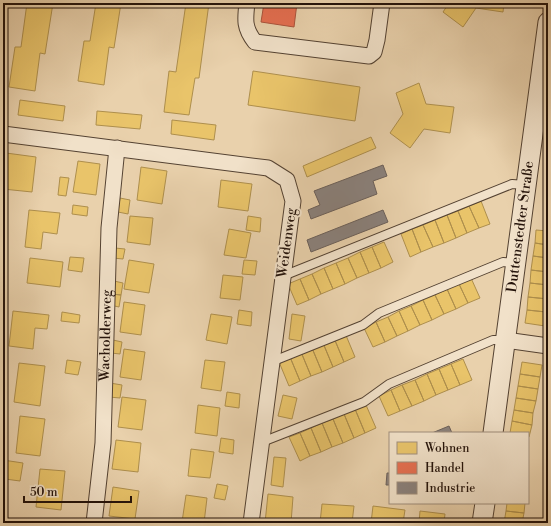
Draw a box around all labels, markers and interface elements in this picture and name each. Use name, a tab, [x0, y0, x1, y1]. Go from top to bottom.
street label: Duttenstedter Straße	[503, 160, 538, 294]
street label: Weidenweg	[273, 206, 301, 280]
street label: Wacholderweg	[96, 289, 116, 383]
legend	[389, 432, 529, 504]
text: Wohnen	[424, 441, 469, 456]
text: Handel	[425, 461, 465, 476]
scale bar	[24, 478, 131, 504]
text: Industrie	[425, 481, 475, 496]
text: 50 m	[30, 485, 58, 500]

